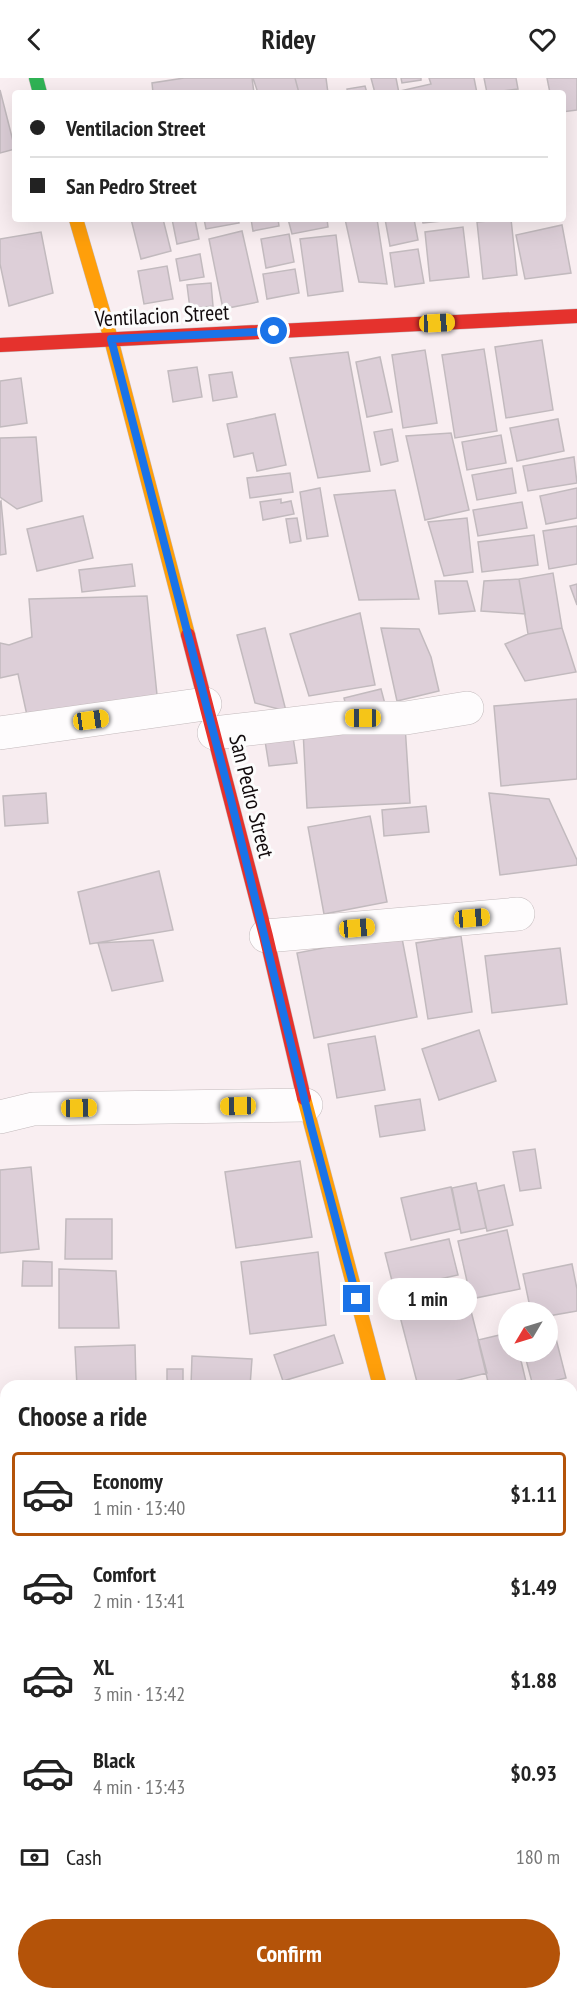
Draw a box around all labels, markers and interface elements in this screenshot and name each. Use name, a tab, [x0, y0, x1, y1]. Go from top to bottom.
text: Ridey	[262, 22, 315, 56]
icon: back	[18, 23, 51, 56]
icon: heart	[526, 23, 559, 56]
text: Ventilacion Street	[66, 114, 205, 142]
text: San Pedro Street	[66, 172, 197, 200]
street label: Ventilacion Street	[93, 297, 230, 333]
car	[419, 313, 455, 333]
route start	[260, 317, 287, 344]
car	[72, 709, 110, 731]
car	[345, 709, 381, 727]
street label: San Pedro Street	[223, 731, 281, 861]
car	[453, 907, 491, 929]
car	[338, 917, 376, 939]
car	[220, 1097, 256, 1115]
car	[61, 1099, 97, 1117]
callout: 1 min	[378, 1278, 477, 1320]
route end	[343, 1285, 370, 1312]
text: 1 min	[407, 1286, 448, 1312]
north arrow	[498, 1302, 558, 1362]
map controls	[498, 1302, 558, 1362]
text: Choose a ride	[18, 1399, 147, 1433]
icon: car	[21, 1467, 75, 1521]
text: Economy	[93, 1467, 163, 1495]
text: $1.11	[510, 1480, 557, 1508]
text: 1 min · 13:40	[93, 1495, 185, 1521]
icon: car	[21, 1560, 75, 1614]
text: Comfort	[93, 1560, 156, 1588]
text: $1.49	[510, 1573, 557, 1601]
text: 2 min · 13:41	[93, 1588, 185, 1614]
icon: car	[21, 1653, 75, 1707]
text: XL	[93, 1653, 114, 1681]
text: $1.88	[510, 1666, 557, 1694]
text: 3 min · 13:42	[93, 1681, 185, 1707]
icon: car	[21, 1746, 75, 1800]
text: Black	[93, 1746, 135, 1774]
text: $0.93	[510, 1759, 557, 1787]
text: 4 min · 13:43	[93, 1774, 185, 1800]
icon: cash	[18, 1841, 51, 1874]
text: Cash	[66, 1843, 102, 1871]
text: 180 m	[516, 1844, 560, 1870]
button: Confirm	[18, 1919, 560, 1988]

